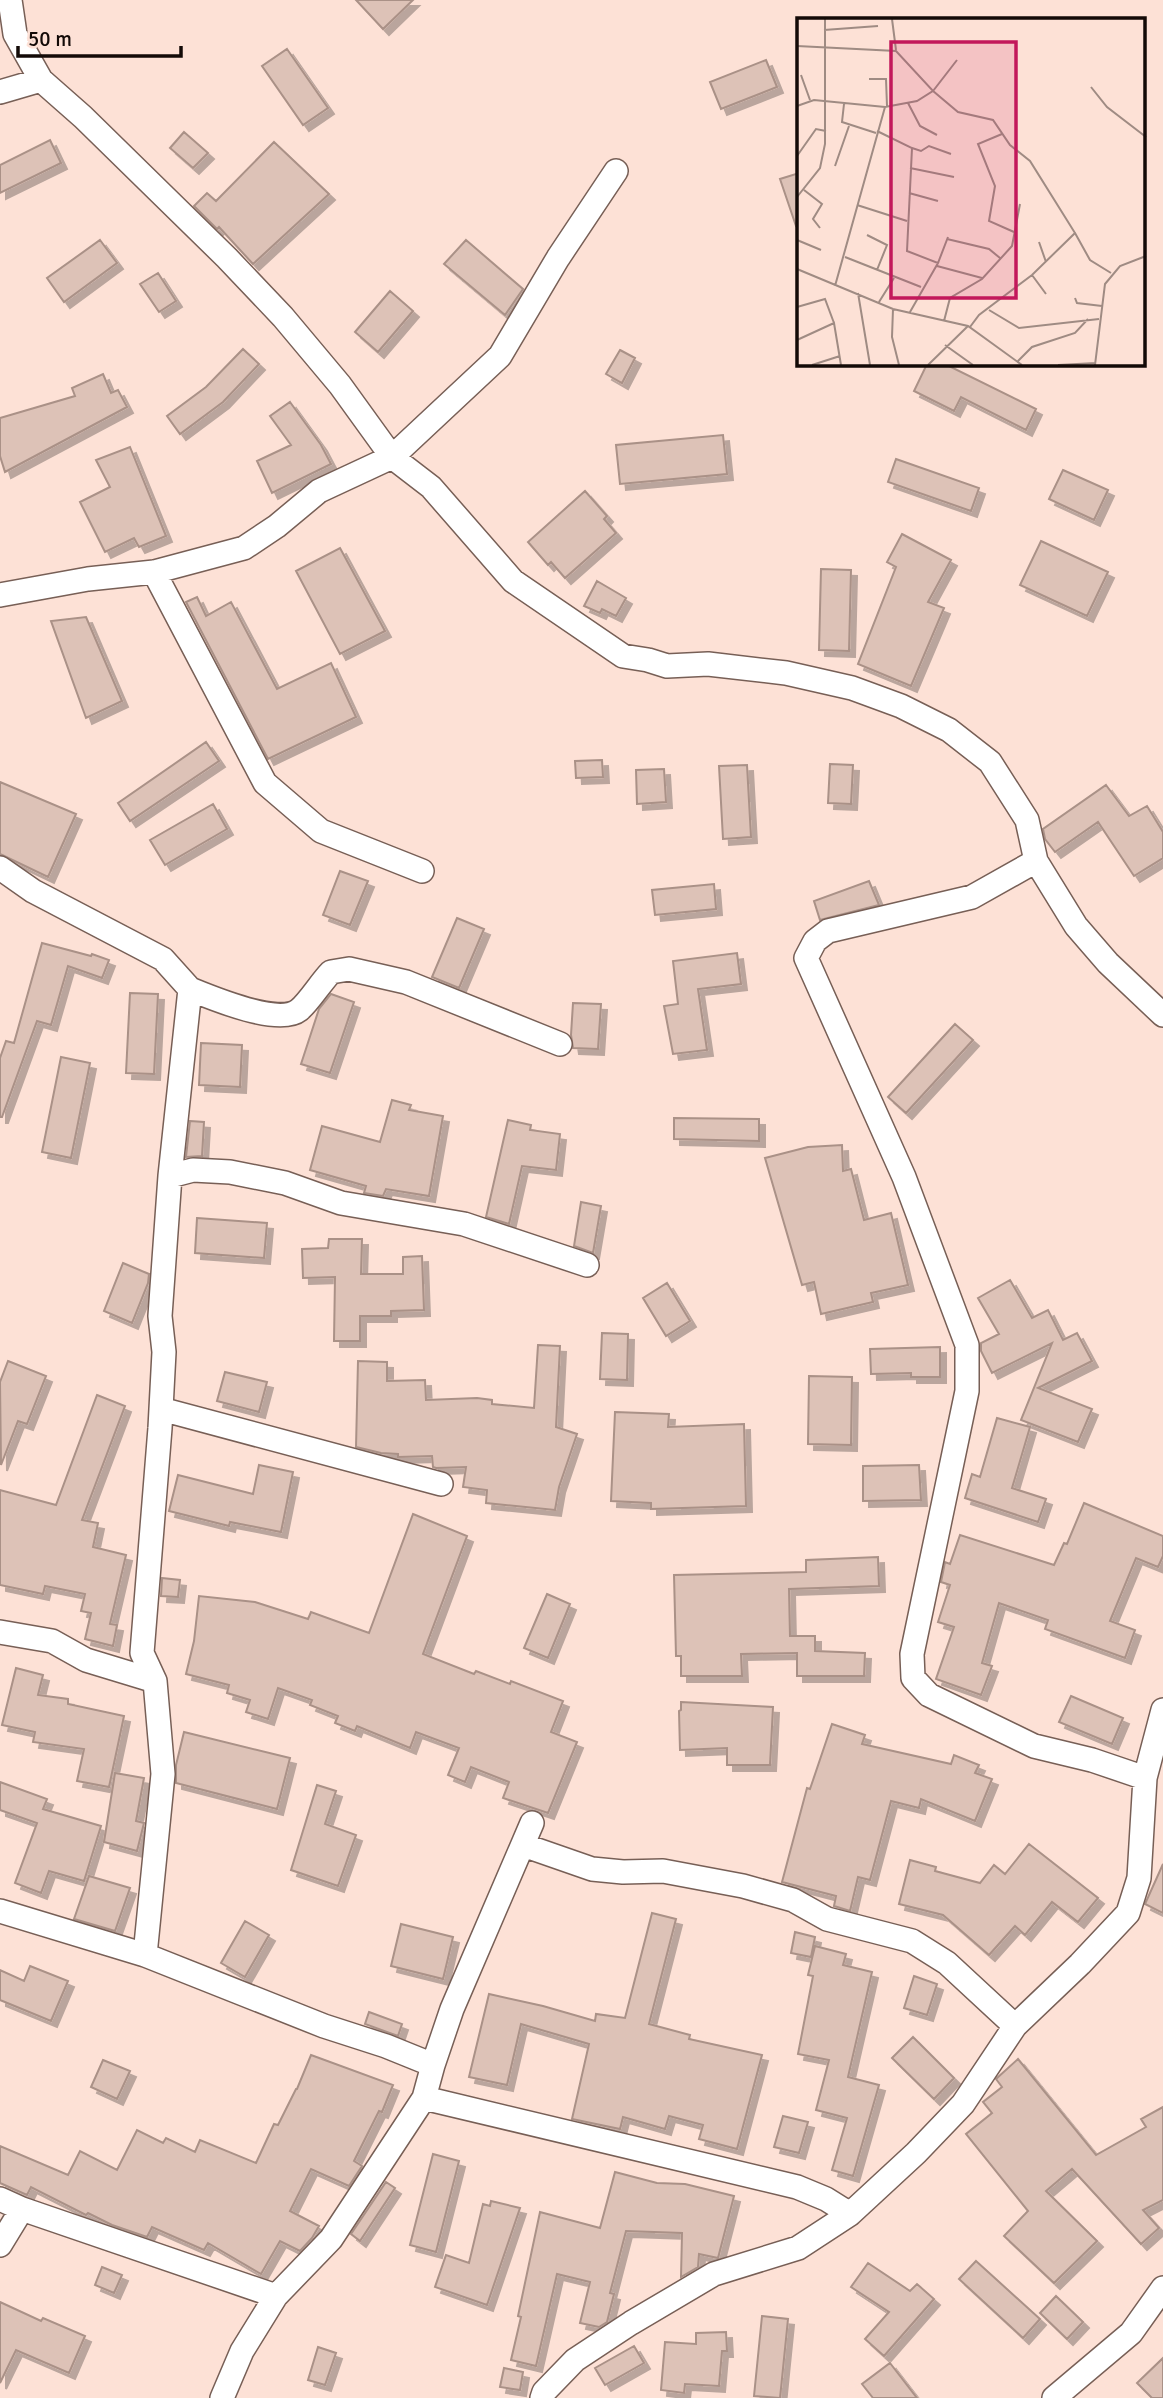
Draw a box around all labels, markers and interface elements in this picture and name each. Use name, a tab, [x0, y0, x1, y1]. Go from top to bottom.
scale bar	[18, 14, 180, 58]
inset map	[797, 18, 1146, 366]
text: 50 m	[28, 26, 72, 52]

